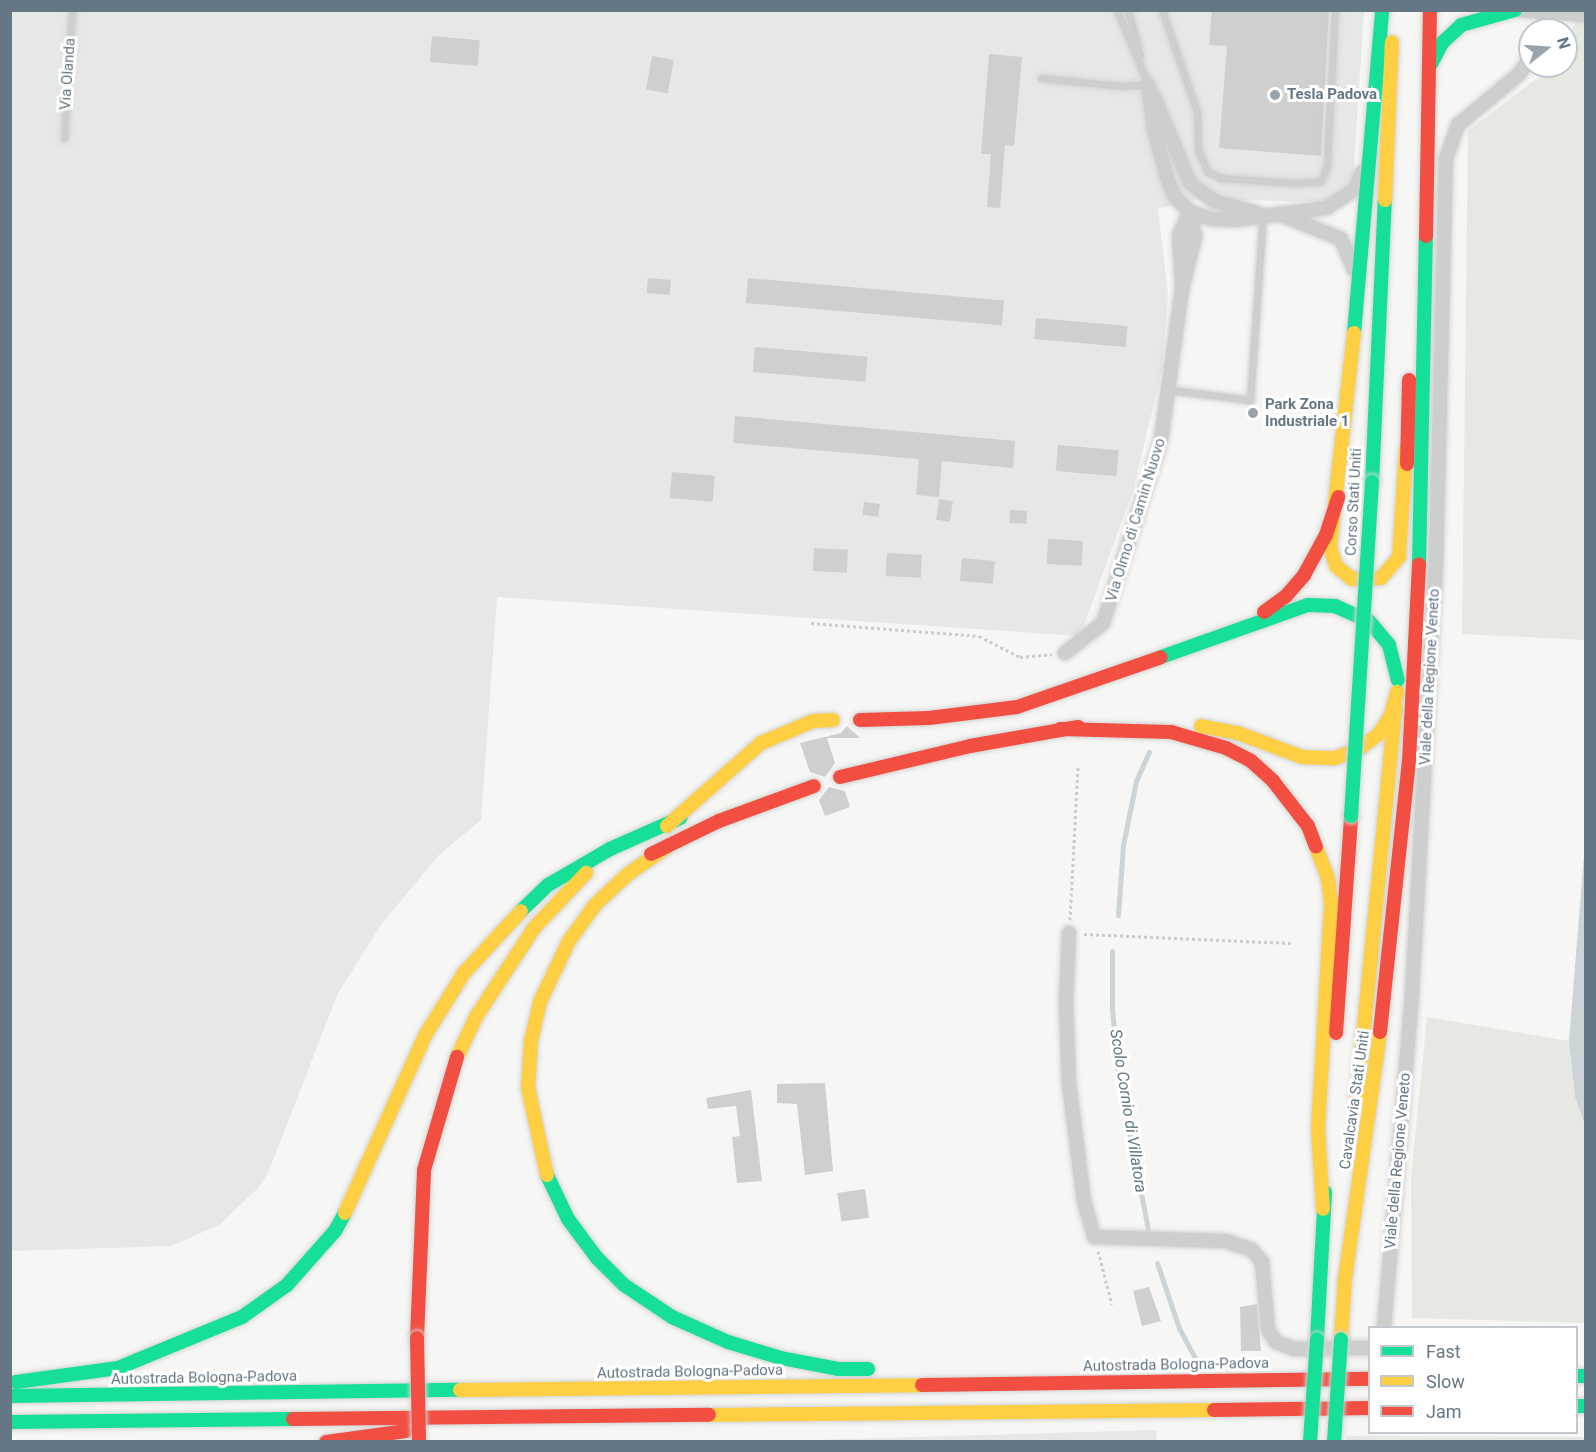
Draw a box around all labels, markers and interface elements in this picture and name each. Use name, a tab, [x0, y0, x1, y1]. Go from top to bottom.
north arrow	[1518, 18, 1578, 78]
text: N	[1553, 35, 1575, 51]
street label: Via Olanda	[57, 37, 79, 111]
place label: Tesla Padova	[1287, 86, 1377, 104]
marker: Tesla Padova	[1268, 88, 1282, 102]
place label: Park Zona Industriale 1	[1265, 395, 1349, 430]
marker: Park Zona Industriale 1	[1246, 406, 1260, 420]
street label: Via Olmo di Camin Nuovo	[1103, 436, 1169, 604]
street label: Corso Stati Uniti	[1342, 448, 1366, 556]
street label: Viale della Regione Veneto	[1416, 588, 1444, 766]
water label: Scolo Cornio di Villatora	[1106, 1028, 1150, 1194]
street label: Cavalcavia Stati Uniti	[1336, 1029, 1374, 1171]
street label: Viale della Regione Veneto	[1381, 1072, 1415, 1250]
legend	[1368, 1326, 1578, 1434]
text: Fast	[1426, 1341, 1461, 1362]
street label: Autostrada Bologna-Padova	[1083, 1354, 1269, 1376]
street label: Autostrada Bologna-Padova	[597, 1361, 783, 1383]
street label: Autostrada Bologna-Padova	[111, 1367, 297, 1389]
text: Slow	[1426, 1371, 1465, 1392]
text: Jam	[1426, 1401, 1462, 1422]

